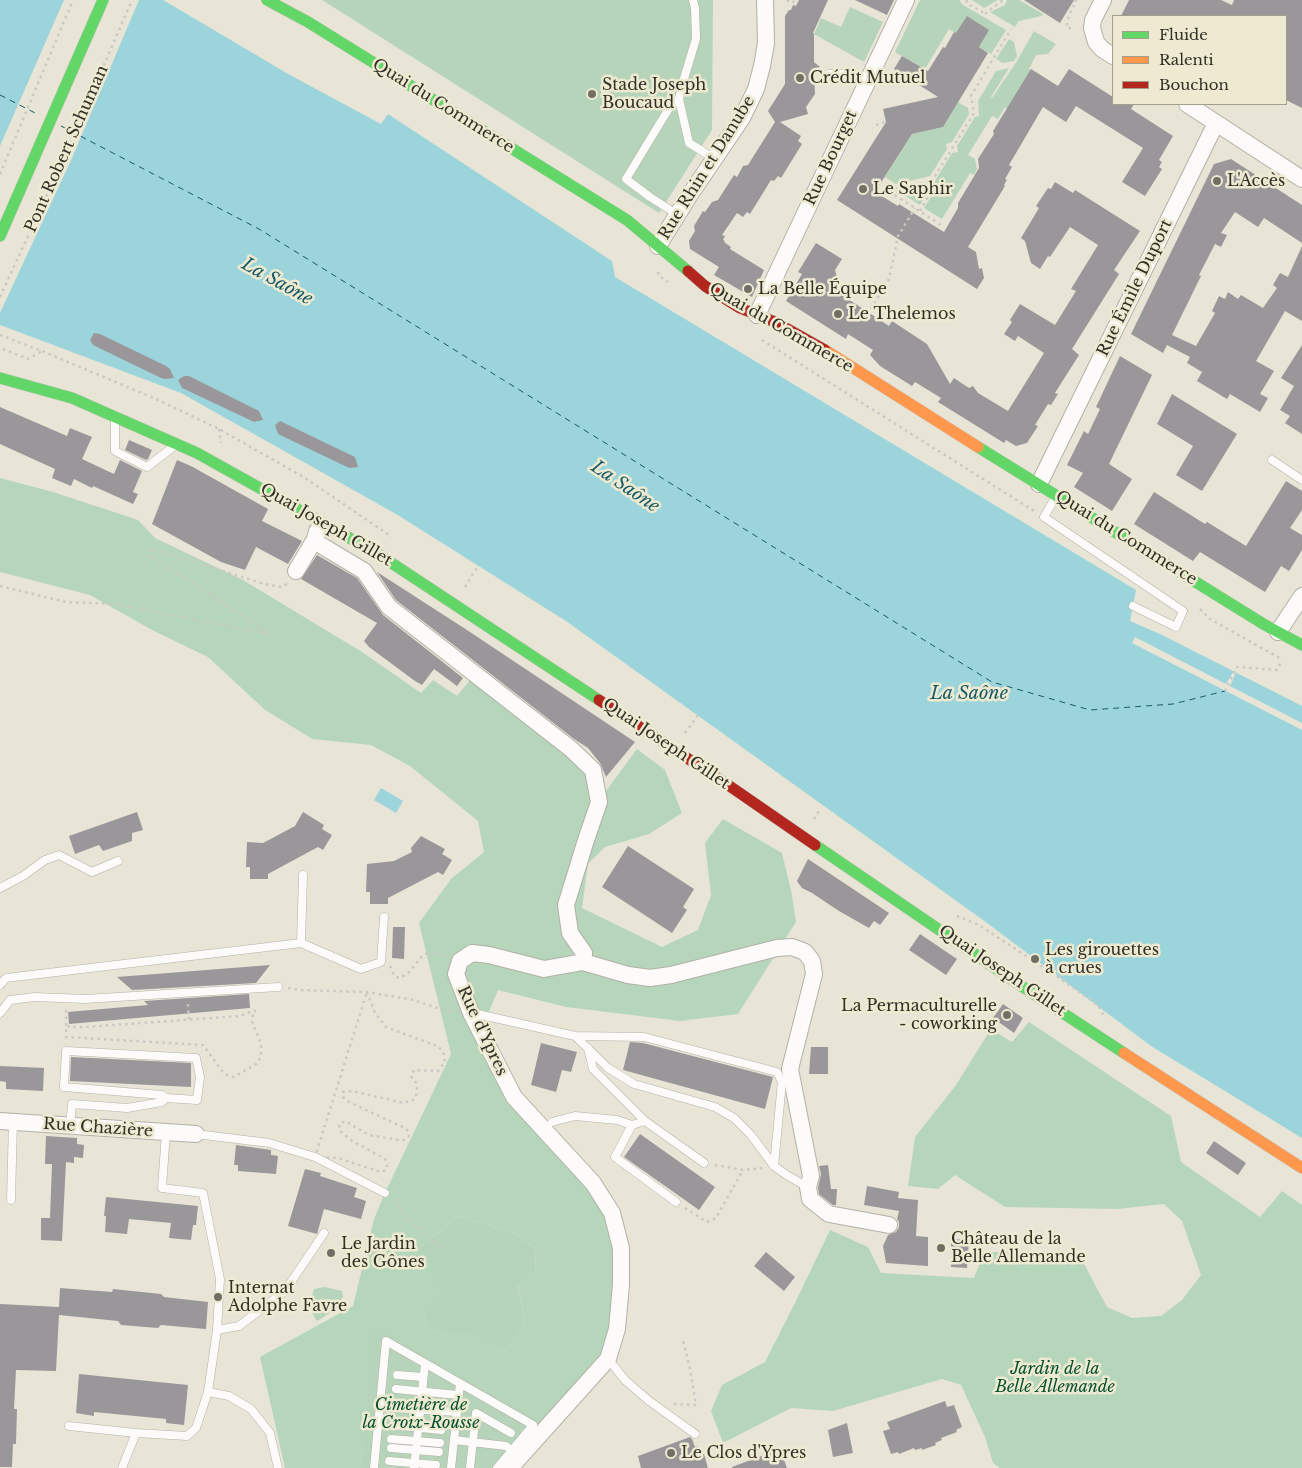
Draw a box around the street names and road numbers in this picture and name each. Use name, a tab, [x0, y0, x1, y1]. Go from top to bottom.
street label: Quai du Commerce	[369, 55, 517, 157]
street label: Pont Robert Schuman	[21, 62, 113, 236]
street label: Rue Rhin et Danube	[655, 93, 759, 243]
street label: Rue Bourget	[801, 107, 861, 209]
street label: Rue Émile Duport	[1093, 216, 1177, 360]
street label: Quai du Commerce	[706, 279, 856, 377]
street label: Quai Joseph Gillet	[257, 479, 395, 571]
street label: Quai du Commerce	[1052, 487, 1200, 589]
street label: Quai Joseph Gillet	[599, 694, 733, 794]
street label: Quai Joseph Gillet	[935, 921, 1069, 1021]
street label: Rue d'Ypres	[453, 983, 511, 1079]
street label: Rue Chazière	[42, 1115, 154, 1141]

